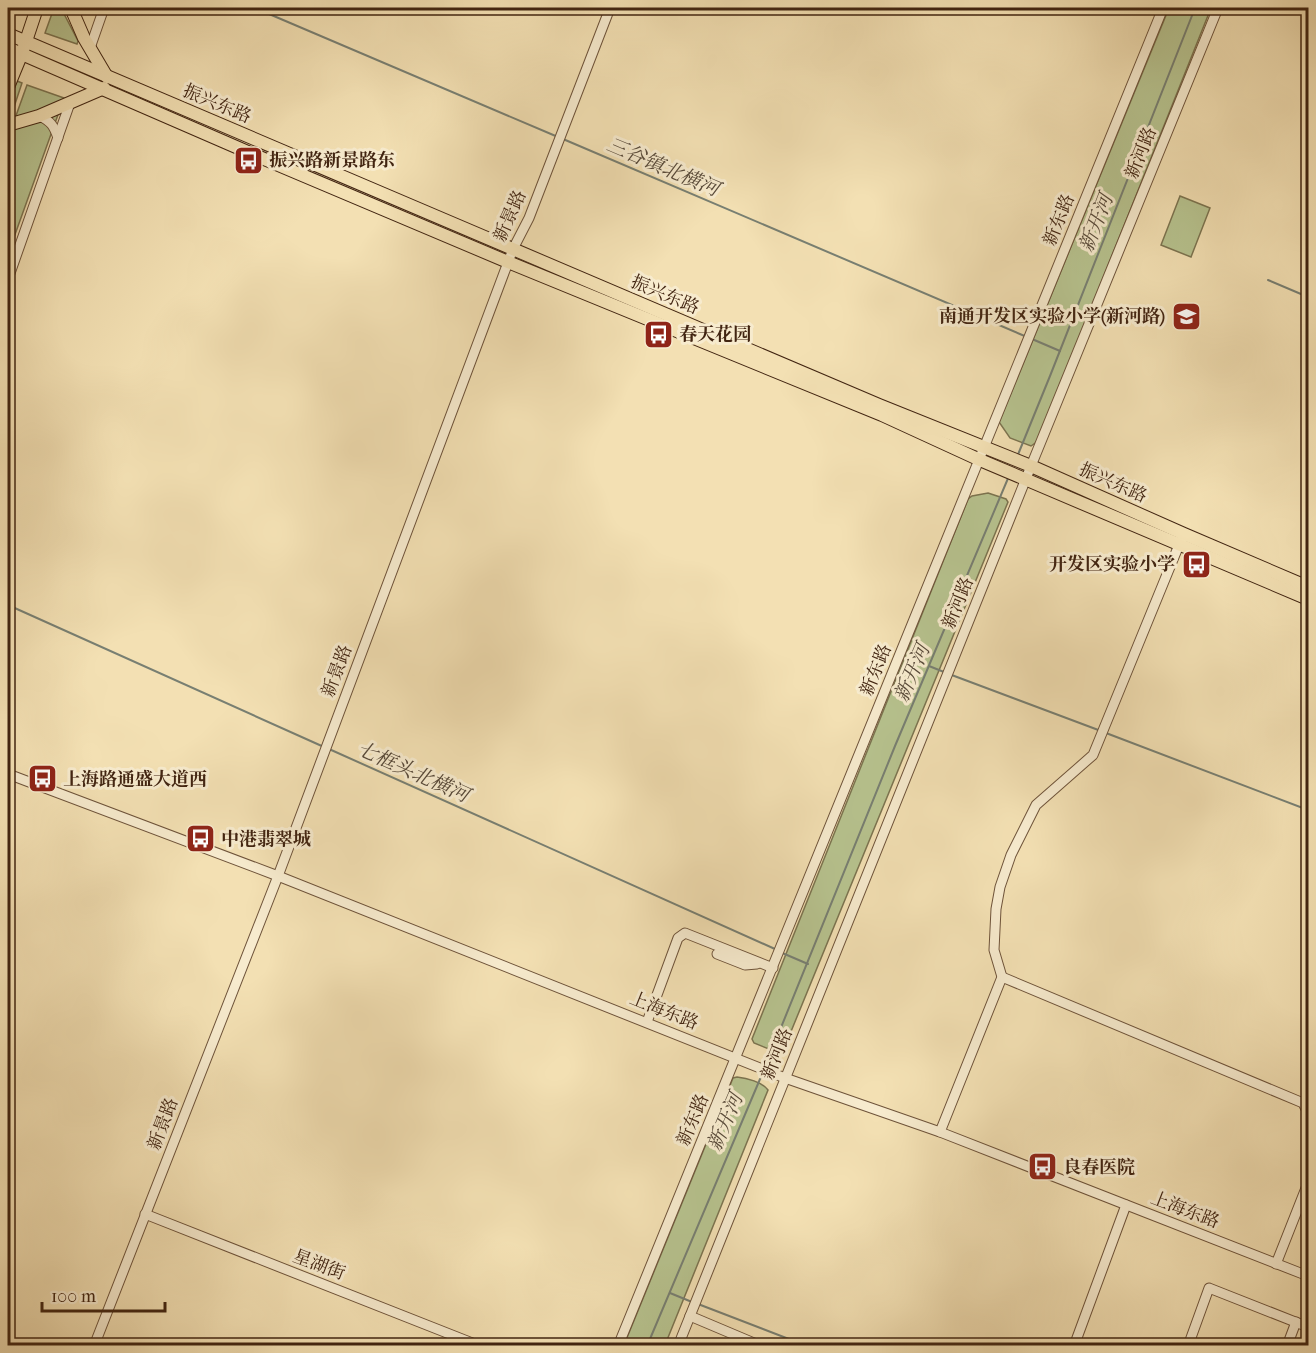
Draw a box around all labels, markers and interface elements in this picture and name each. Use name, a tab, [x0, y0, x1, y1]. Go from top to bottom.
street label: 振兴东路	[180, 80, 254, 128]
street label: 新河路	[1121, 124, 1161, 182]
water label: 三谷镇北横河	[603, 133, 725, 202]
bus stop icon: 振兴路新景路东	[232, 144, 264, 176]
place label: 振兴路新景路东	[269, 150, 395, 171]
street label: 新景路	[489, 187, 531, 245]
water label: 新开河	[1075, 188, 1119, 255]
street label: 新东路	[1039, 191, 1079, 249]
street label: 振兴东路	[628, 271, 702, 319]
school or university icon: 南通开发区实验小学(新河路)	[1170, 300, 1202, 332]
place label: 南通开发区实验小学(新河路)	[939, 306, 1165, 327]
bus stop icon: 春天花园	[642, 318, 674, 350]
place label: 春天花园	[679, 324, 751, 345]
street label: 振兴东路	[1076, 459, 1150, 507]
bus stop icon: 开发区实验小学	[1180, 548, 1212, 580]
place label: 开发区实验小学	[1049, 554, 1175, 575]
street label: 新河路	[938, 574, 978, 632]
water label: 新开河	[890, 638, 935, 705]
street label: 新东路	[856, 641, 896, 699]
street label: 新景路	[318, 642, 356, 700]
water label: 七框头北横河	[354, 737, 475, 808]
bus stop icon: 上海路通盛大道西	[26, 763, 58, 795]
place label: 上海路通盛大道西	[63, 769, 207, 790]
bus stop icon: 中港翡翠城	[184, 823, 216, 855]
place label: 中港翡翠城	[221, 829, 311, 850]
street label: 上海东路	[627, 988, 701, 1034]
street label: 新河路	[757, 1025, 797, 1083]
water label: 新开河	[703, 1087, 748, 1154]
street label: 新东路	[673, 1091, 713, 1149]
street label: 新景路	[144, 1095, 182, 1153]
bus stop icon: 良春医院	[1026, 1151, 1058, 1183]
place label: 良春医院	[1063, 1157, 1135, 1178]
street label: 上海东路	[1148, 1187, 1222, 1233]
street label: 星湖街	[290, 1246, 348, 1284]
scale bar	[42, 1275, 165, 1313]
text: 100 m	[51, 1286, 96, 1307]

